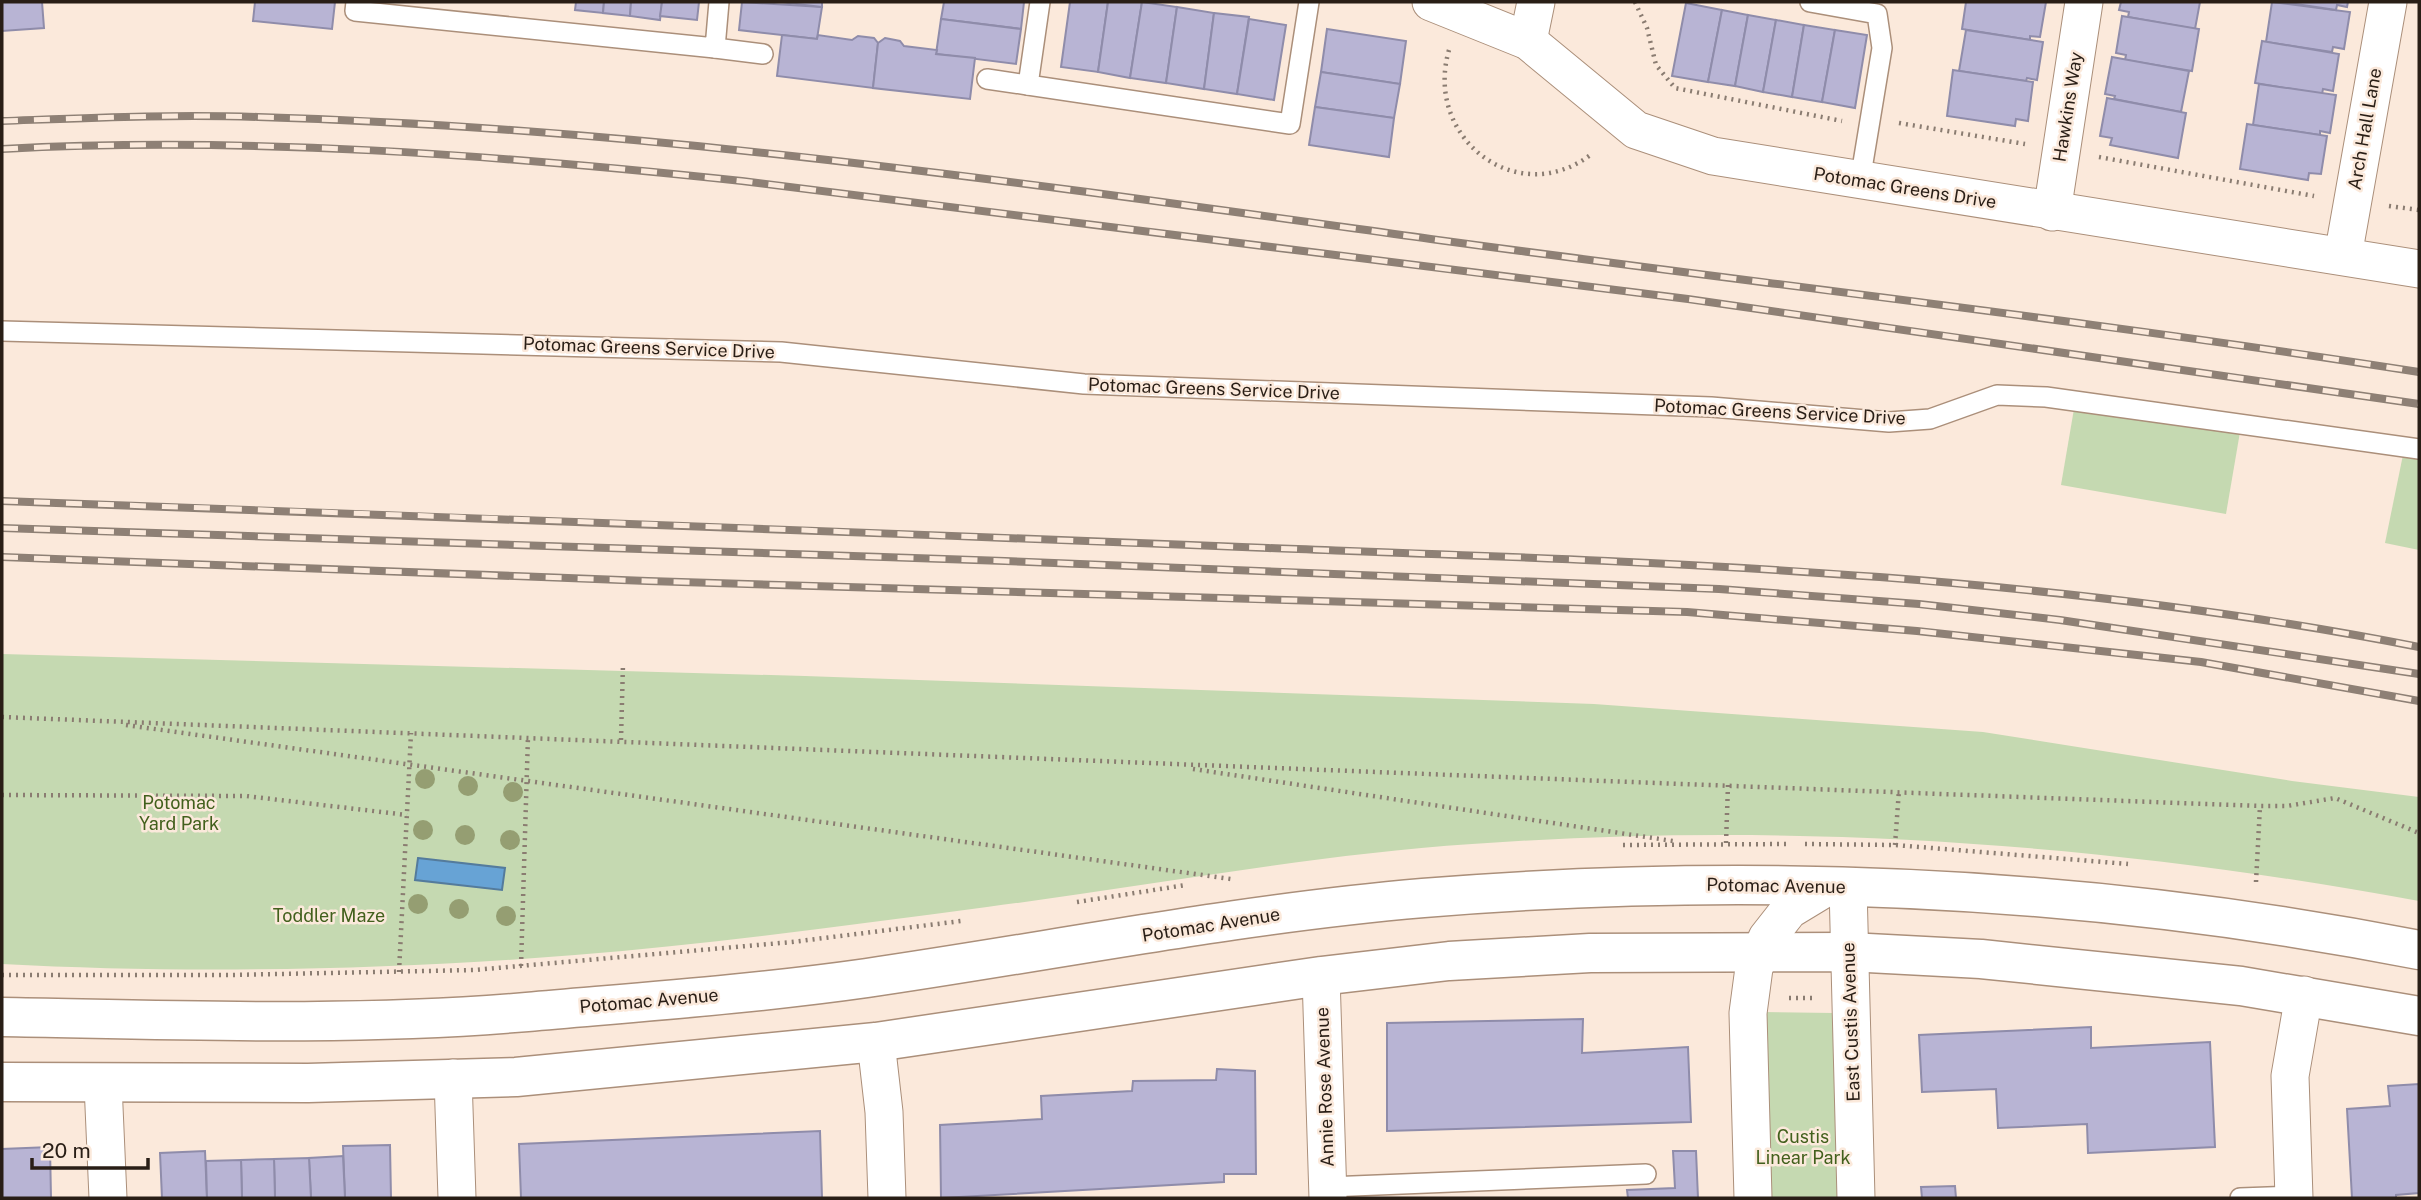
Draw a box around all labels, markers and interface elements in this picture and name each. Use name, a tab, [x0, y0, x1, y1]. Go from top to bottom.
street label: Hawkins Way	[2048, 50, 2087, 163]
street label: Arch Hall Lane	[2343, 66, 2386, 192]
street label: Potomac Greens Drive	[1812, 163, 1998, 212]
street label: Potomac Greens Service Drive	[523, 333, 775, 362]
street label: Potomac Greens Service Drive	[1088, 374, 1340, 403]
street label: Potomac Greens Service Drive	[1654, 394, 1906, 429]
park label: Potomac Yard Park	[139, 792, 219, 834]
street label: Potomac Avenue	[1706, 874, 1846, 897]
street label: Potomac Avenue	[1140, 903, 1281, 946]
park label: Toddler Maze	[273, 905, 385, 926]
street label: East Custis Avenue	[1837, 942, 1864, 1102]
street label: Potomac Avenue	[579, 984, 719, 1017]
street label: Annie Rose Avenue	[1311, 1007, 1338, 1167]
scale bar	[32, 1126, 147, 1170]
park label: Custis Linear Park	[1755, 1126, 1851, 1168]
text: 20 m	[42, 1138, 91, 1163]

